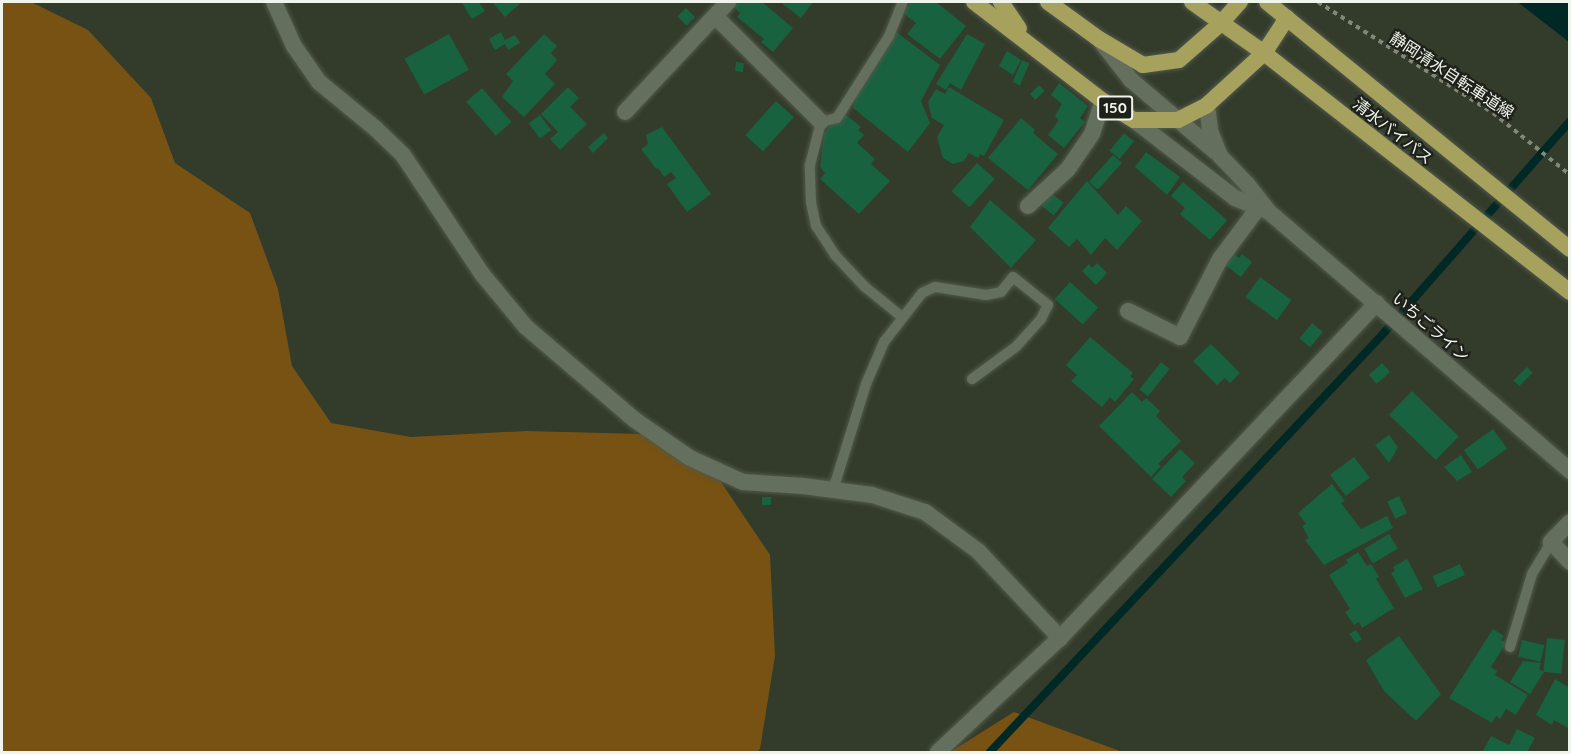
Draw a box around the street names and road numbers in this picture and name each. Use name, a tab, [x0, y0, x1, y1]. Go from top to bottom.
street label: 静岡清水自転車道線	[1386, 28, 1518, 122]
street label: 清水バイパス	[1349, 94, 1437, 168]
road number: 150	[1097, 96, 1133, 120]
street label: いちごライン	[1388, 288, 1474, 366]

